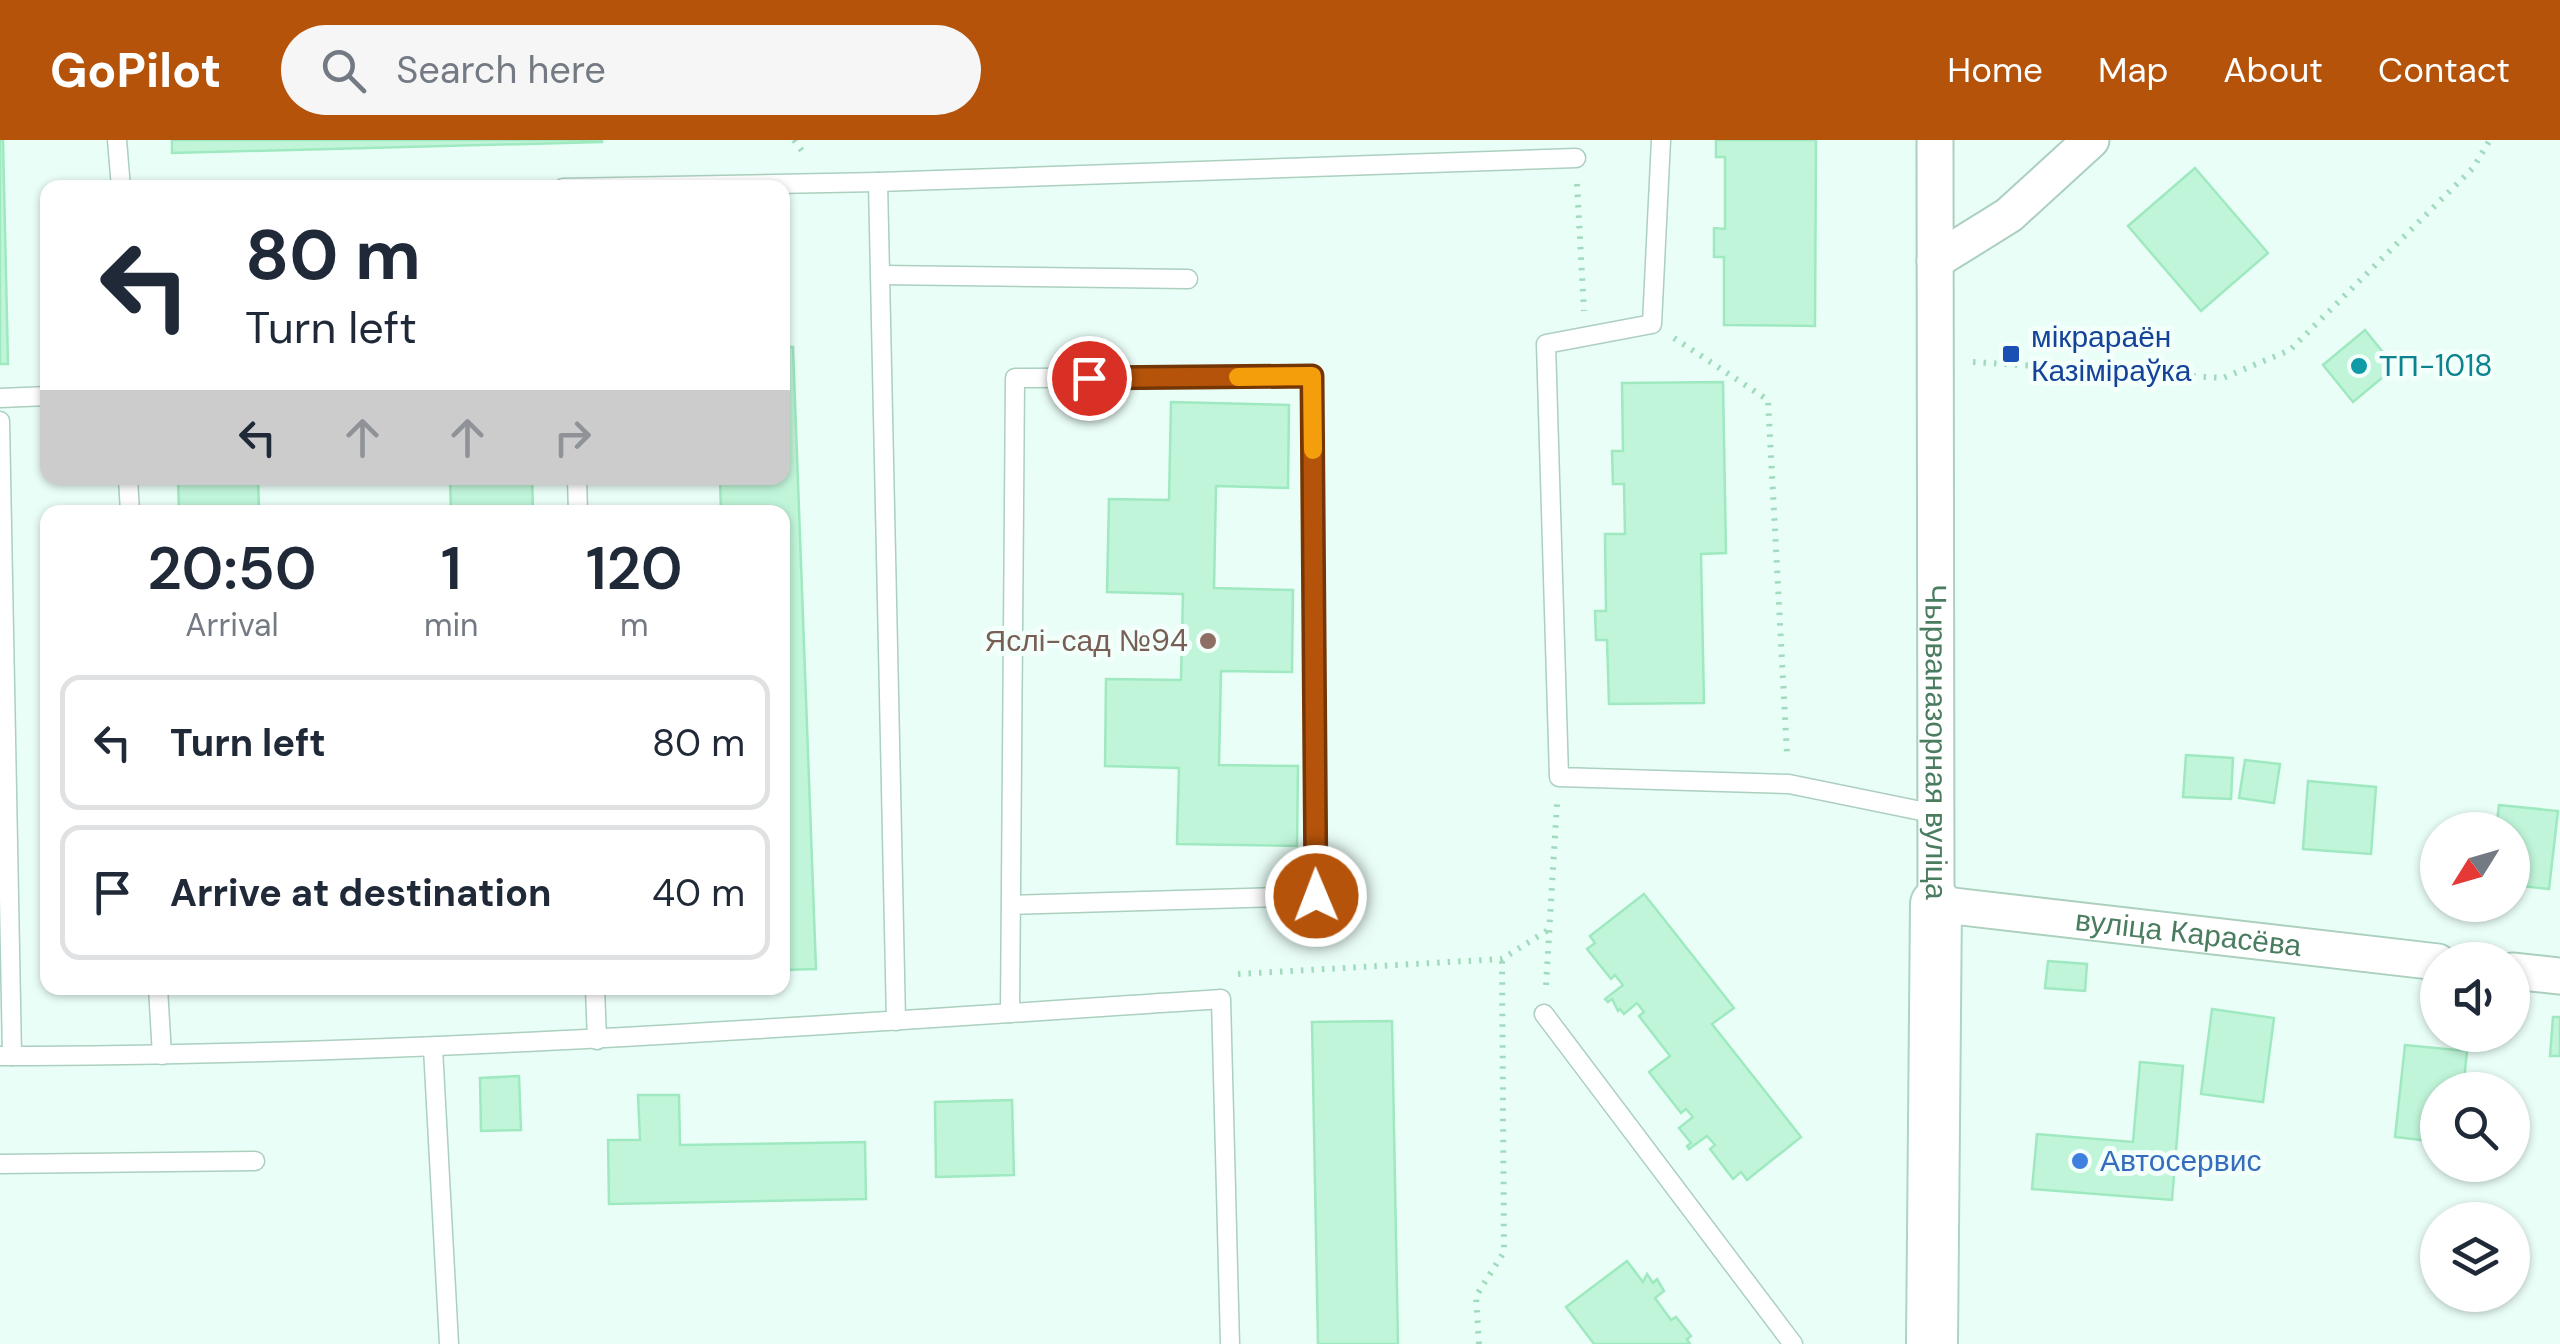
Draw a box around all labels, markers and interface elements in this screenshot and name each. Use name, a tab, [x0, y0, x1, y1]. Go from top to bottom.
search box	[281, 25, 981, 115]
text: GoPilot	[50, 39, 221, 102]
icon: search	[316, 43, 371, 98]
text: Search here	[396, 45, 606, 95]
text: Home	[1947, 47, 2043, 93]
text: Map	[2098, 47, 2168, 93]
text: About	[2223, 47, 2323, 93]
text: Contact	[2378, 47, 2510, 93]
text: 80 m	[245, 210, 421, 301]
icon: left	[80, 220, 210, 350]
text: Turn left	[245, 298, 417, 357]
place label: мікрараён Казіміраўка	[2031, 317, 2192, 390]
pin	[1047, 336, 1132, 421]
marker: мікрараён Казіміраўка	[2000, 343, 2022, 365]
place label: ТП-1018	[2379, 346, 2493, 385]
icon: arrive	[1062, 351, 1117, 406]
marker: ТП-1018	[2348, 355, 2370, 377]
icon: left	[230, 410, 285, 465]
icon: ahead	[335, 410, 390, 465]
icon: ahead	[440, 410, 495, 465]
icon: right	[545, 410, 600, 465]
text: 20:50	[147, 529, 317, 608]
text: 1	[441, 529, 462, 608]
text: 120	[586, 529, 683, 608]
street label: Чырваназорная вуліца	[1917, 584, 1956, 900]
text: Arrival	[185, 604, 279, 646]
text: min	[424, 604, 478, 646]
text: m	[620, 604, 648, 646]
place label: Яслі-сад №94	[985, 621, 1188, 660]
marker: Яслі-сад №94	[1197, 630, 1219, 652]
icon: left	[85, 715, 140, 770]
text: Turn left	[170, 718, 326, 768]
text: 80 m	[652, 718, 745, 768]
north arrow	[2420, 812, 2530, 922]
map controls	[2420, 812, 2530, 1312]
position arrow	[1264, 844, 1368, 948]
icon: arrive	[85, 865, 140, 920]
text: Arrive at destination	[170, 868, 552, 918]
text: 40 m	[652, 868, 745, 918]
street label: вуліца Карасёва	[2073, 900, 2304, 965]
button: sound	[2420, 942, 2530, 1052]
button: search	[2420, 1072, 2530, 1182]
place label: Автосервис	[2100, 1141, 2261, 1180]
marker: Автосервис	[2069, 1150, 2091, 1172]
button: layers	[2420, 1202, 2530, 1312]

